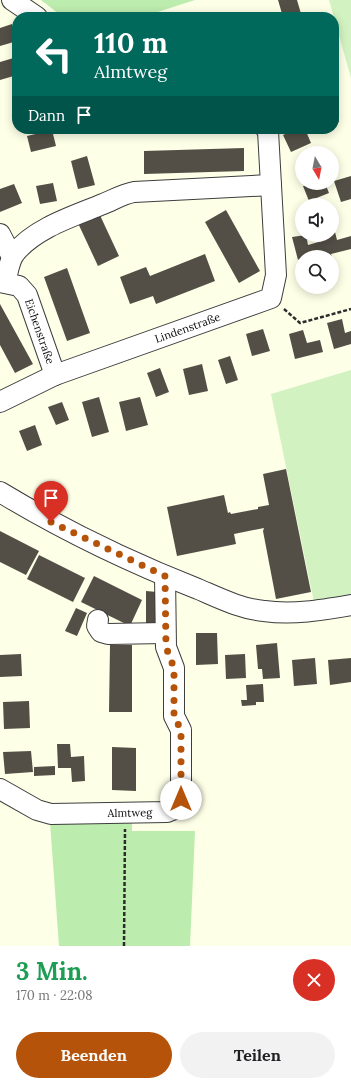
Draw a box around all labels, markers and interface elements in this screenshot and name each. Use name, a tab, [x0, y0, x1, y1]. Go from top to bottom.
text: 110 m	[94, 25, 168, 61]
icon: left	[28, 28, 80, 80]
text: Almtweg	[94, 60, 167, 83]
icon: arrive	[73, 104, 95, 126]
text: Dann	[28, 106, 65, 125]
north arrow	[295, 146, 339, 190]
map controls	[295, 146, 339, 294]
button: sound	[295, 198, 339, 242]
button: search	[295, 250, 339, 294]
street label: Eichenstraße	[22, 297, 58, 366]
street label: Lindenstraße	[153, 310, 222, 346]
pin	[34, 481, 68, 522]
icon: arrive	[40, 487, 62, 509]
position arrow	[160, 778, 202, 820]
street label: Almtweg	[106, 805, 153, 820]
text: 3 Min.	[16, 956, 88, 987]
button: close	[293, 959, 335, 1001]
text: 170 m · 22:08	[16, 987, 93, 1004]
button: Beenden	[16, 1032, 172, 1078]
button: Teilen	[180, 1032, 335, 1078]

